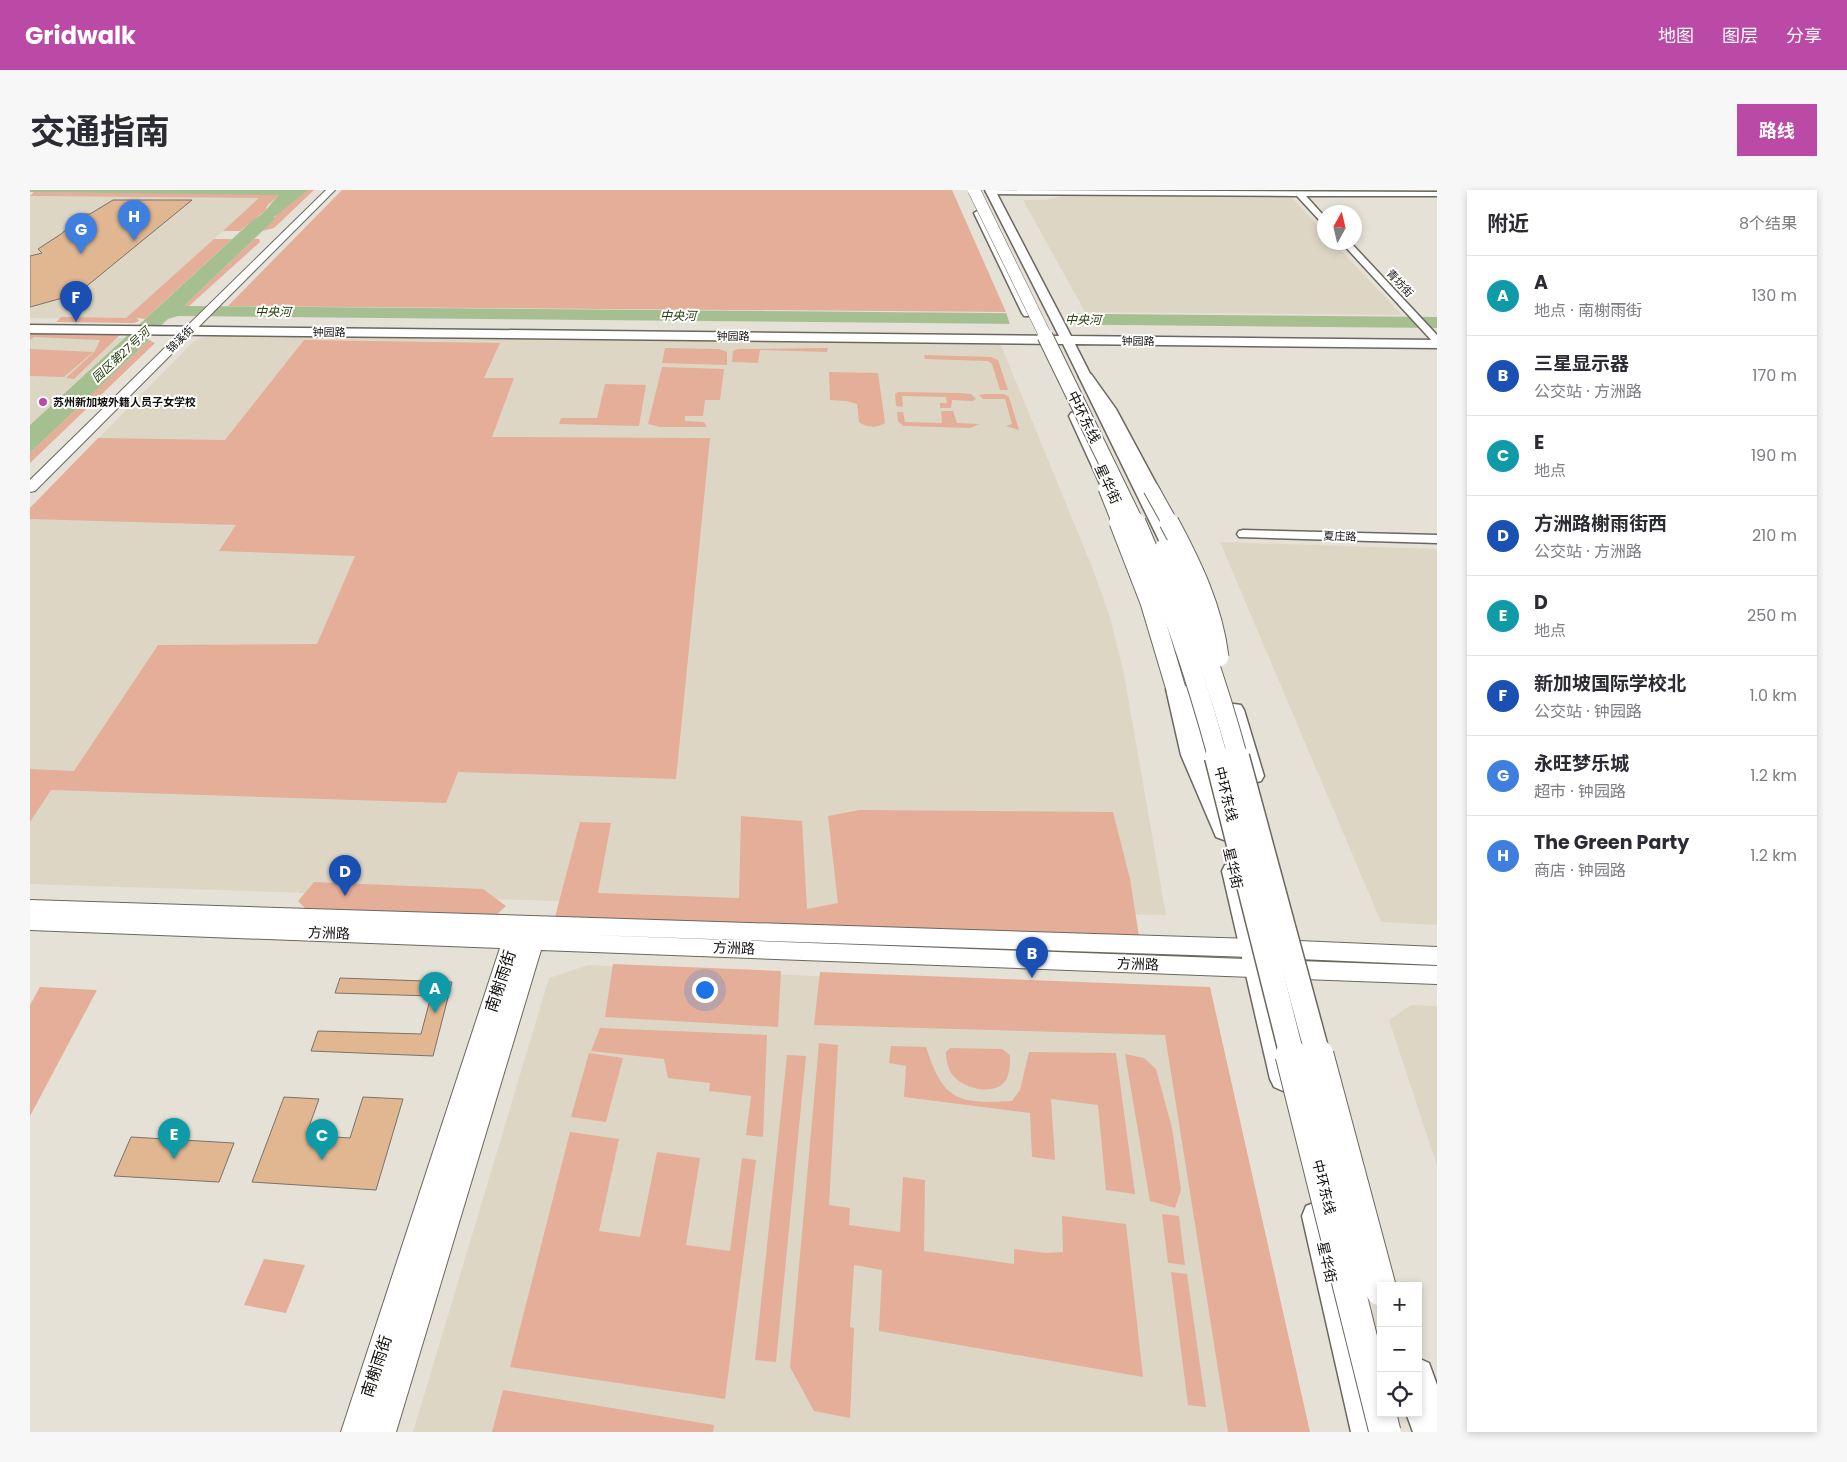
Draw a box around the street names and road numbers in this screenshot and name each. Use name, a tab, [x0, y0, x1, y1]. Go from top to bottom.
street label: 青坊街	[1383, 265, 1417, 301]
street label: 锦溪街	[163, 322, 197, 356]
street label: 钟园路	[312, 324, 346, 340]
street label: 钟园路	[716, 328, 750, 344]
street label: 钟园路	[1121, 333, 1155, 349]
street label: 中环东线	[1063, 387, 1105, 447]
street label: 星华街	[1090, 461, 1126, 507]
street label: 夏庄路	[1323, 527, 1357, 545]
street label: 中环东线	[1210, 764, 1242, 824]
street label: 星华街	[1219, 845, 1247, 891]
street label: 方洲路	[308, 922, 350, 944]
street label: 方洲路	[713, 937, 755, 959]
street label: 南榭雨街	[480, 947, 521, 1015]
street label: 方洲路	[1117, 953, 1159, 975]
street label: 中环东线	[1308, 1157, 1340, 1217]
street label: 星华街	[1313, 1239, 1341, 1285]
street label: 南榭雨街	[356, 1332, 397, 1400]

